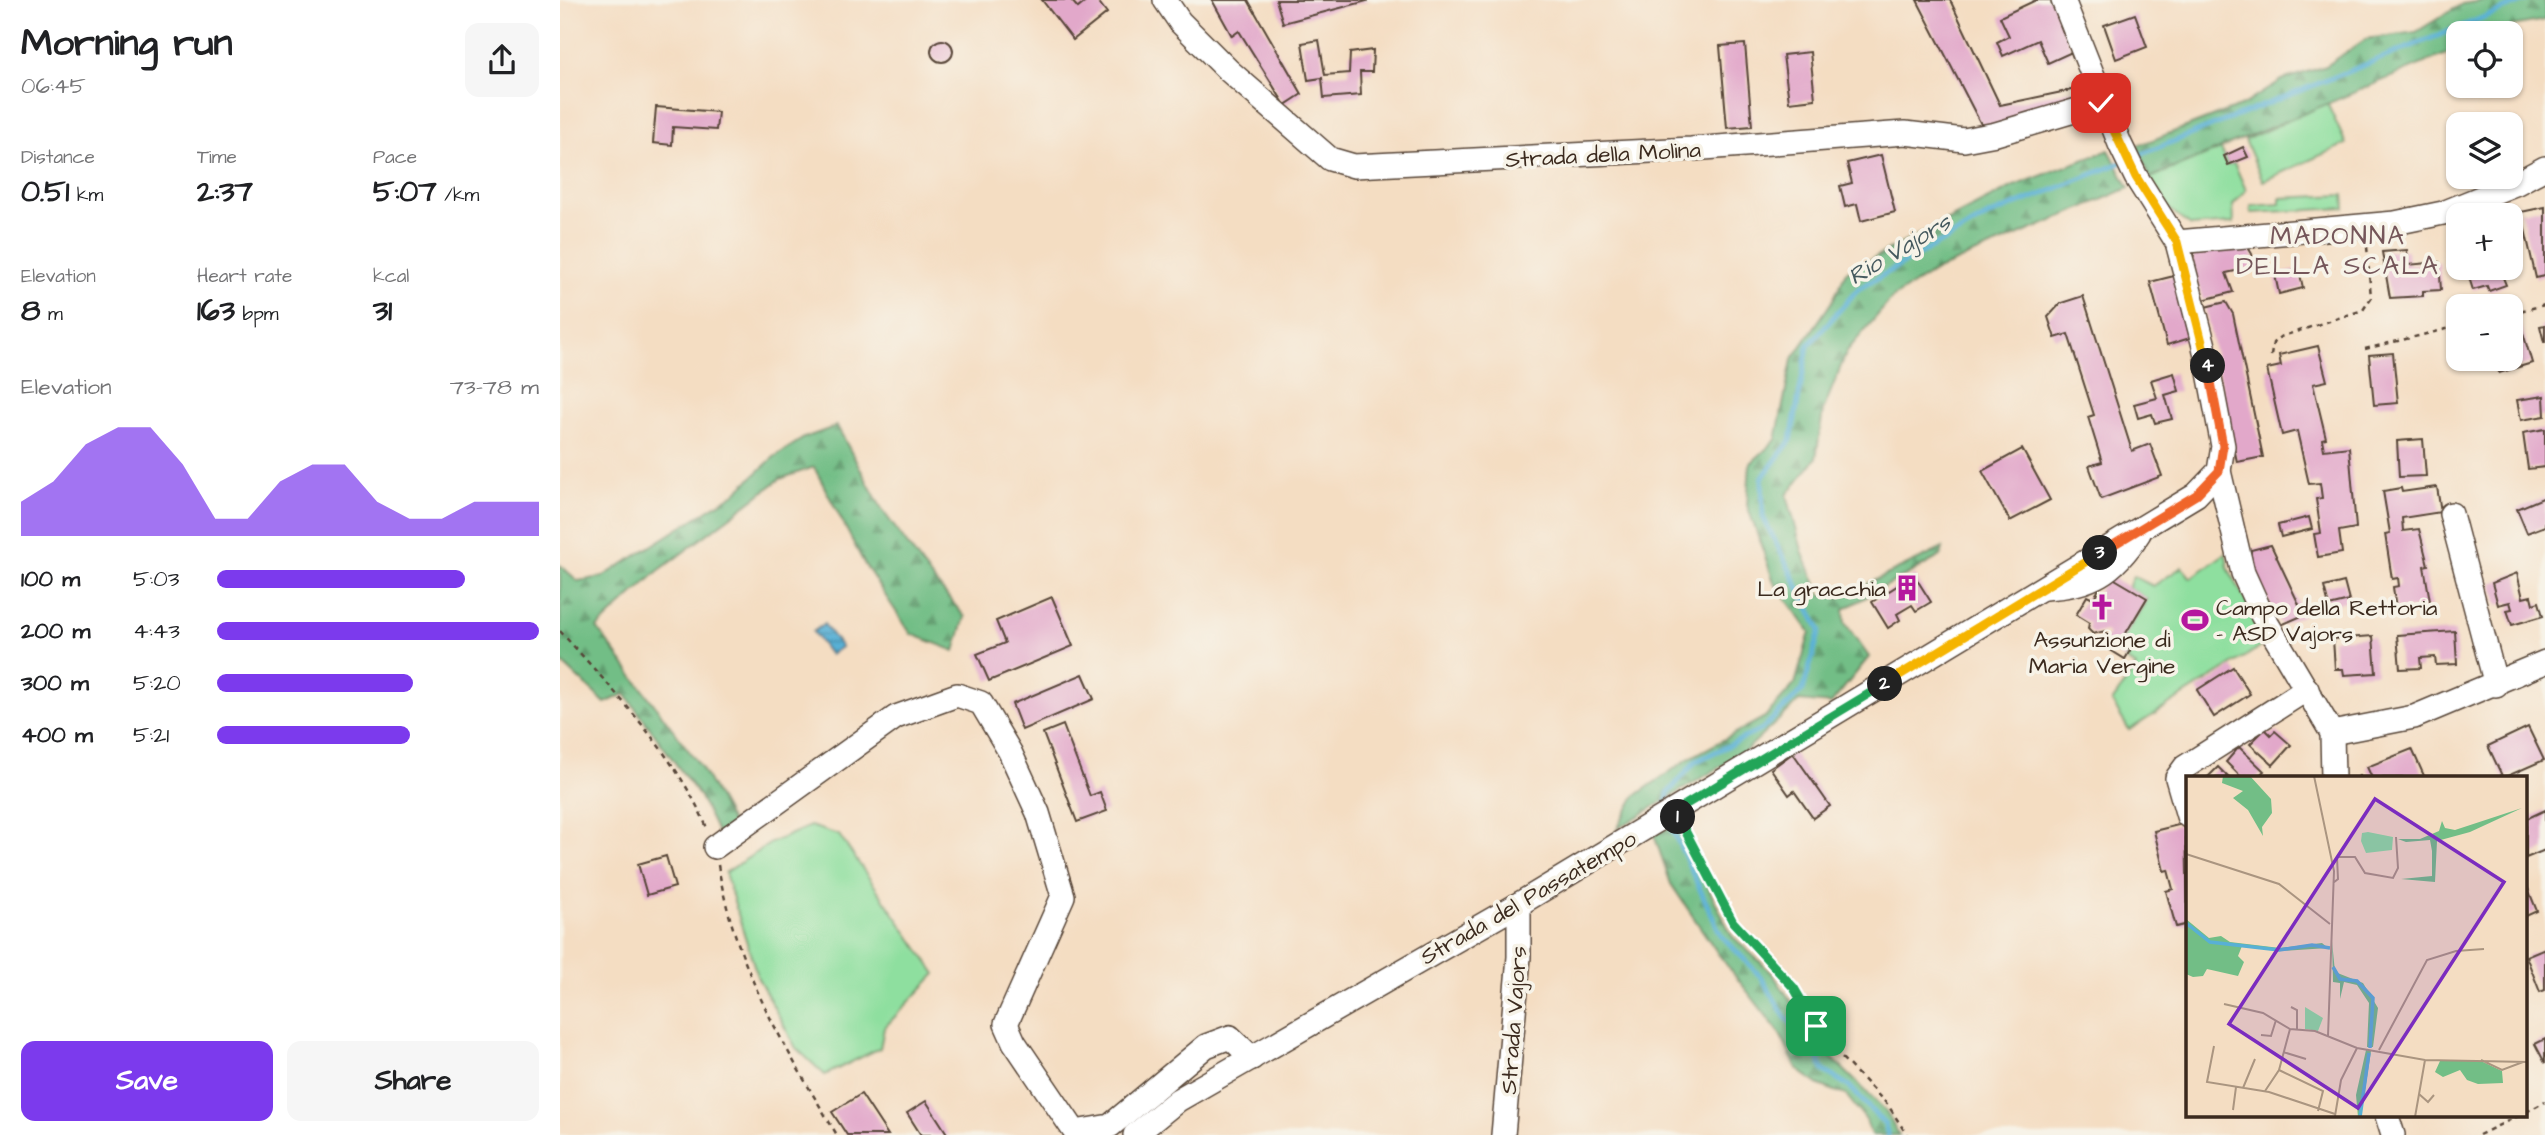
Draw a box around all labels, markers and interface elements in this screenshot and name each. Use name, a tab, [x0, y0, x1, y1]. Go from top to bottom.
text: Morning run	[21, 18, 233, 70]
map controls	[2446, 21, 2523, 371]
button: locate	[2446, 21, 2523, 98]
button: share	[465, 23, 539, 97]
text: 06:45	[21, 70, 86, 102]
pin	[2071, 73, 2131, 133]
icon: check	[2082, 84, 2120, 122]
button: layers	[2446, 112, 2523, 189]
street label: Strada della Molina	[1504, 134, 1702, 176]
text: Distance	[21, 144, 95, 171]
text: Time	[197, 144, 237, 171]
text: Pace	[373, 144, 417, 171]
text: 0.51	[21, 171, 69, 213]
text: 2:37	[197, 171, 253, 213]
text: 5:07	[373, 171, 437, 213]
text: km	[69, 182, 103, 209]
text: /km	[437, 182, 479, 209]
button: +	[2446, 203, 2523, 280]
water label: Rio Vajors	[1842, 205, 1959, 294]
district label: MADONNA DELLA SCALA	[2236, 218, 2440, 284]
text: Elevation	[21, 263, 96, 290]
text: Heart rate	[197, 263, 292, 290]
text: kcal	[373, 263, 409, 290]
text: 8	[21, 290, 40, 332]
text: 163	[197, 290, 235, 332]
text: 31	[373, 290, 392, 332]
button: −	[2446, 294, 2523, 371]
text: m	[40, 301, 63, 328]
text: bpm	[235, 301, 279, 328]
pin: 4	[2190, 348, 2226, 384]
text: 4	[2201, 352, 2214, 379]
text: Elevation	[21, 371, 112, 403]
text: 73–78 m	[450, 371, 539, 403]
pin: 3	[2082, 536, 2118, 570]
text: 3	[2095, 539, 2104, 566]
text: 100 m	[21, 563, 80, 595]
text: 5:03	[133, 563, 179, 595]
place label: La gracchia	[1757, 573, 1886, 606]
building icon: La gracchia	[1892, 573, 1922, 603]
church icon: Assunzione di Maria Vergine	[2087, 592, 2117, 622]
place label: Campo della Rettoria - ASD Vajors	[2216, 592, 2438, 650]
sports icon: Campo della Rettoria - ASD Vajors	[2180, 605, 2210, 635]
text: 200 m	[21, 615, 90, 647]
text: 4:43	[133, 615, 180, 647]
place label: Assunzione di Maria Vergine	[2029, 624, 2175, 683]
pin: 2	[1868, 666, 1902, 702]
text: 300 m	[21, 667, 89, 699]
text: 5:20	[133, 667, 181, 699]
text: 2	[1879, 670, 1890, 697]
text: 400 m	[21, 719, 93, 751]
text: 5:21	[133, 719, 169, 751]
inset map	[2186, 776, 2528, 1118]
pin: 1	[1660, 800, 1696, 834]
text: 1	[1676, 803, 1679, 830]
street label: Strada del Passatempo	[1415, 823, 1643, 973]
street label: Strada Vajors	[1493, 945, 1535, 1095]
pin	[1786, 996, 1846, 1056]
icon: arrive	[1797, 1007, 1835, 1045]
button: Save	[21, 1041, 273, 1121]
button: Share	[287, 1041, 539, 1121]

